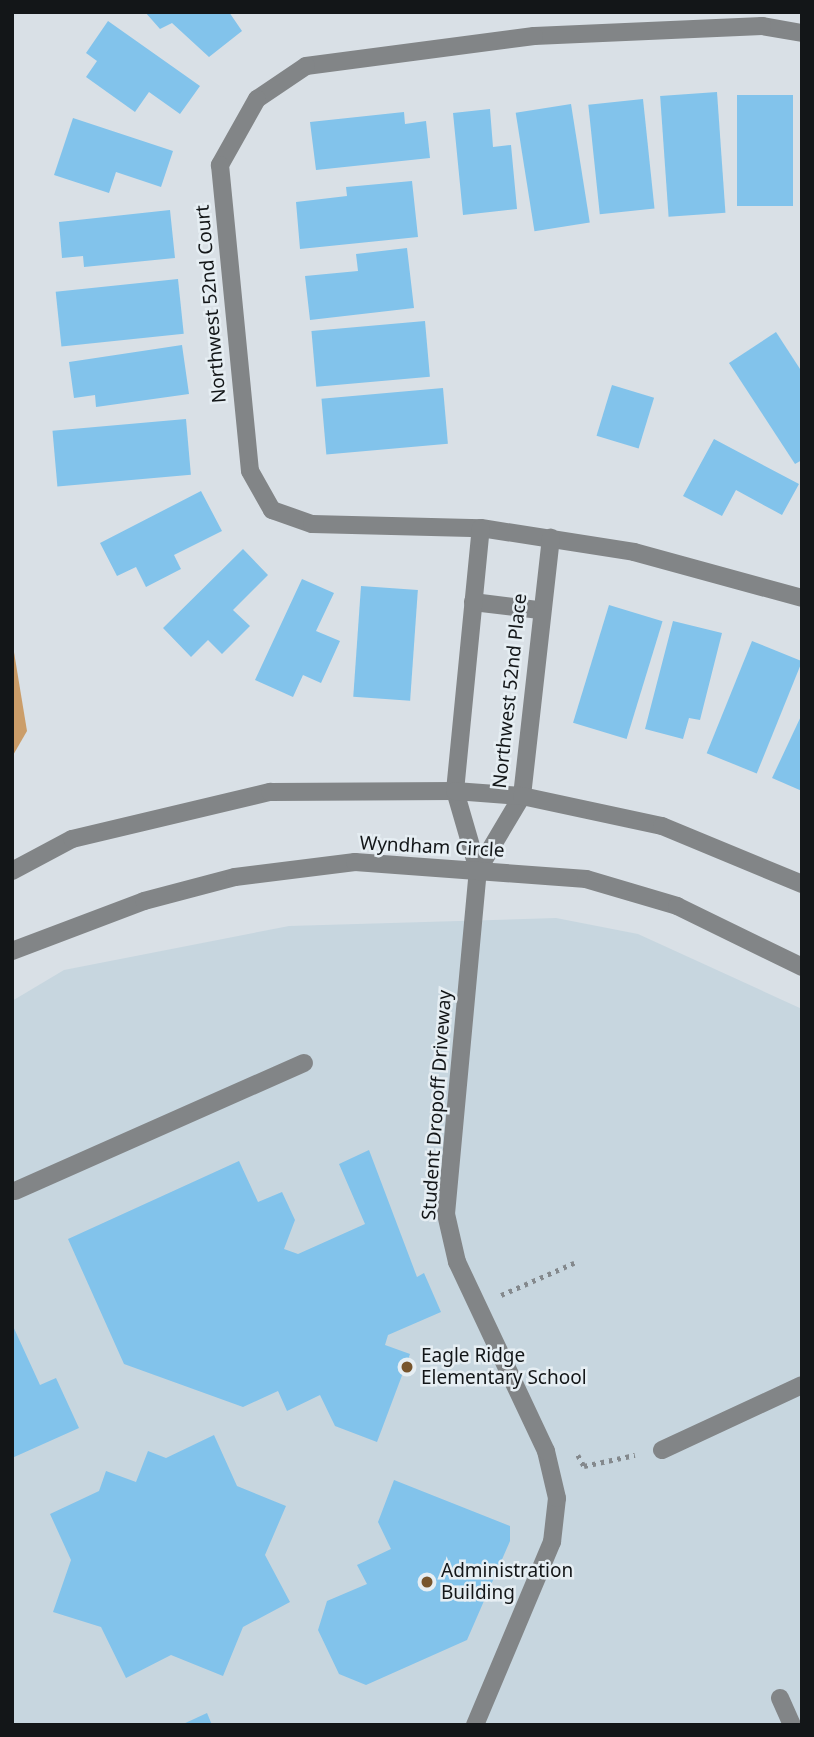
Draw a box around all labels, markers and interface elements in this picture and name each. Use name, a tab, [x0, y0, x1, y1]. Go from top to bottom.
street label: Northwest 52nd Court	[191, 204, 231, 404]
street label: Northwest 52nd Place	[488, 592, 532, 790]
street label: Wyndham Circle	[359, 832, 505, 862]
street label: Student Dropoff Driveway	[418, 989, 456, 1221]
place label: Eagle Ridge Elementary School	[421, 1345, 587, 1389]
marker: Eagle Ridge Elementary School	[399, 1359, 415, 1375]
place label: Administration Building	[441, 1560, 573, 1604]
marker: Administration Building	[419, 1574, 435, 1590]

